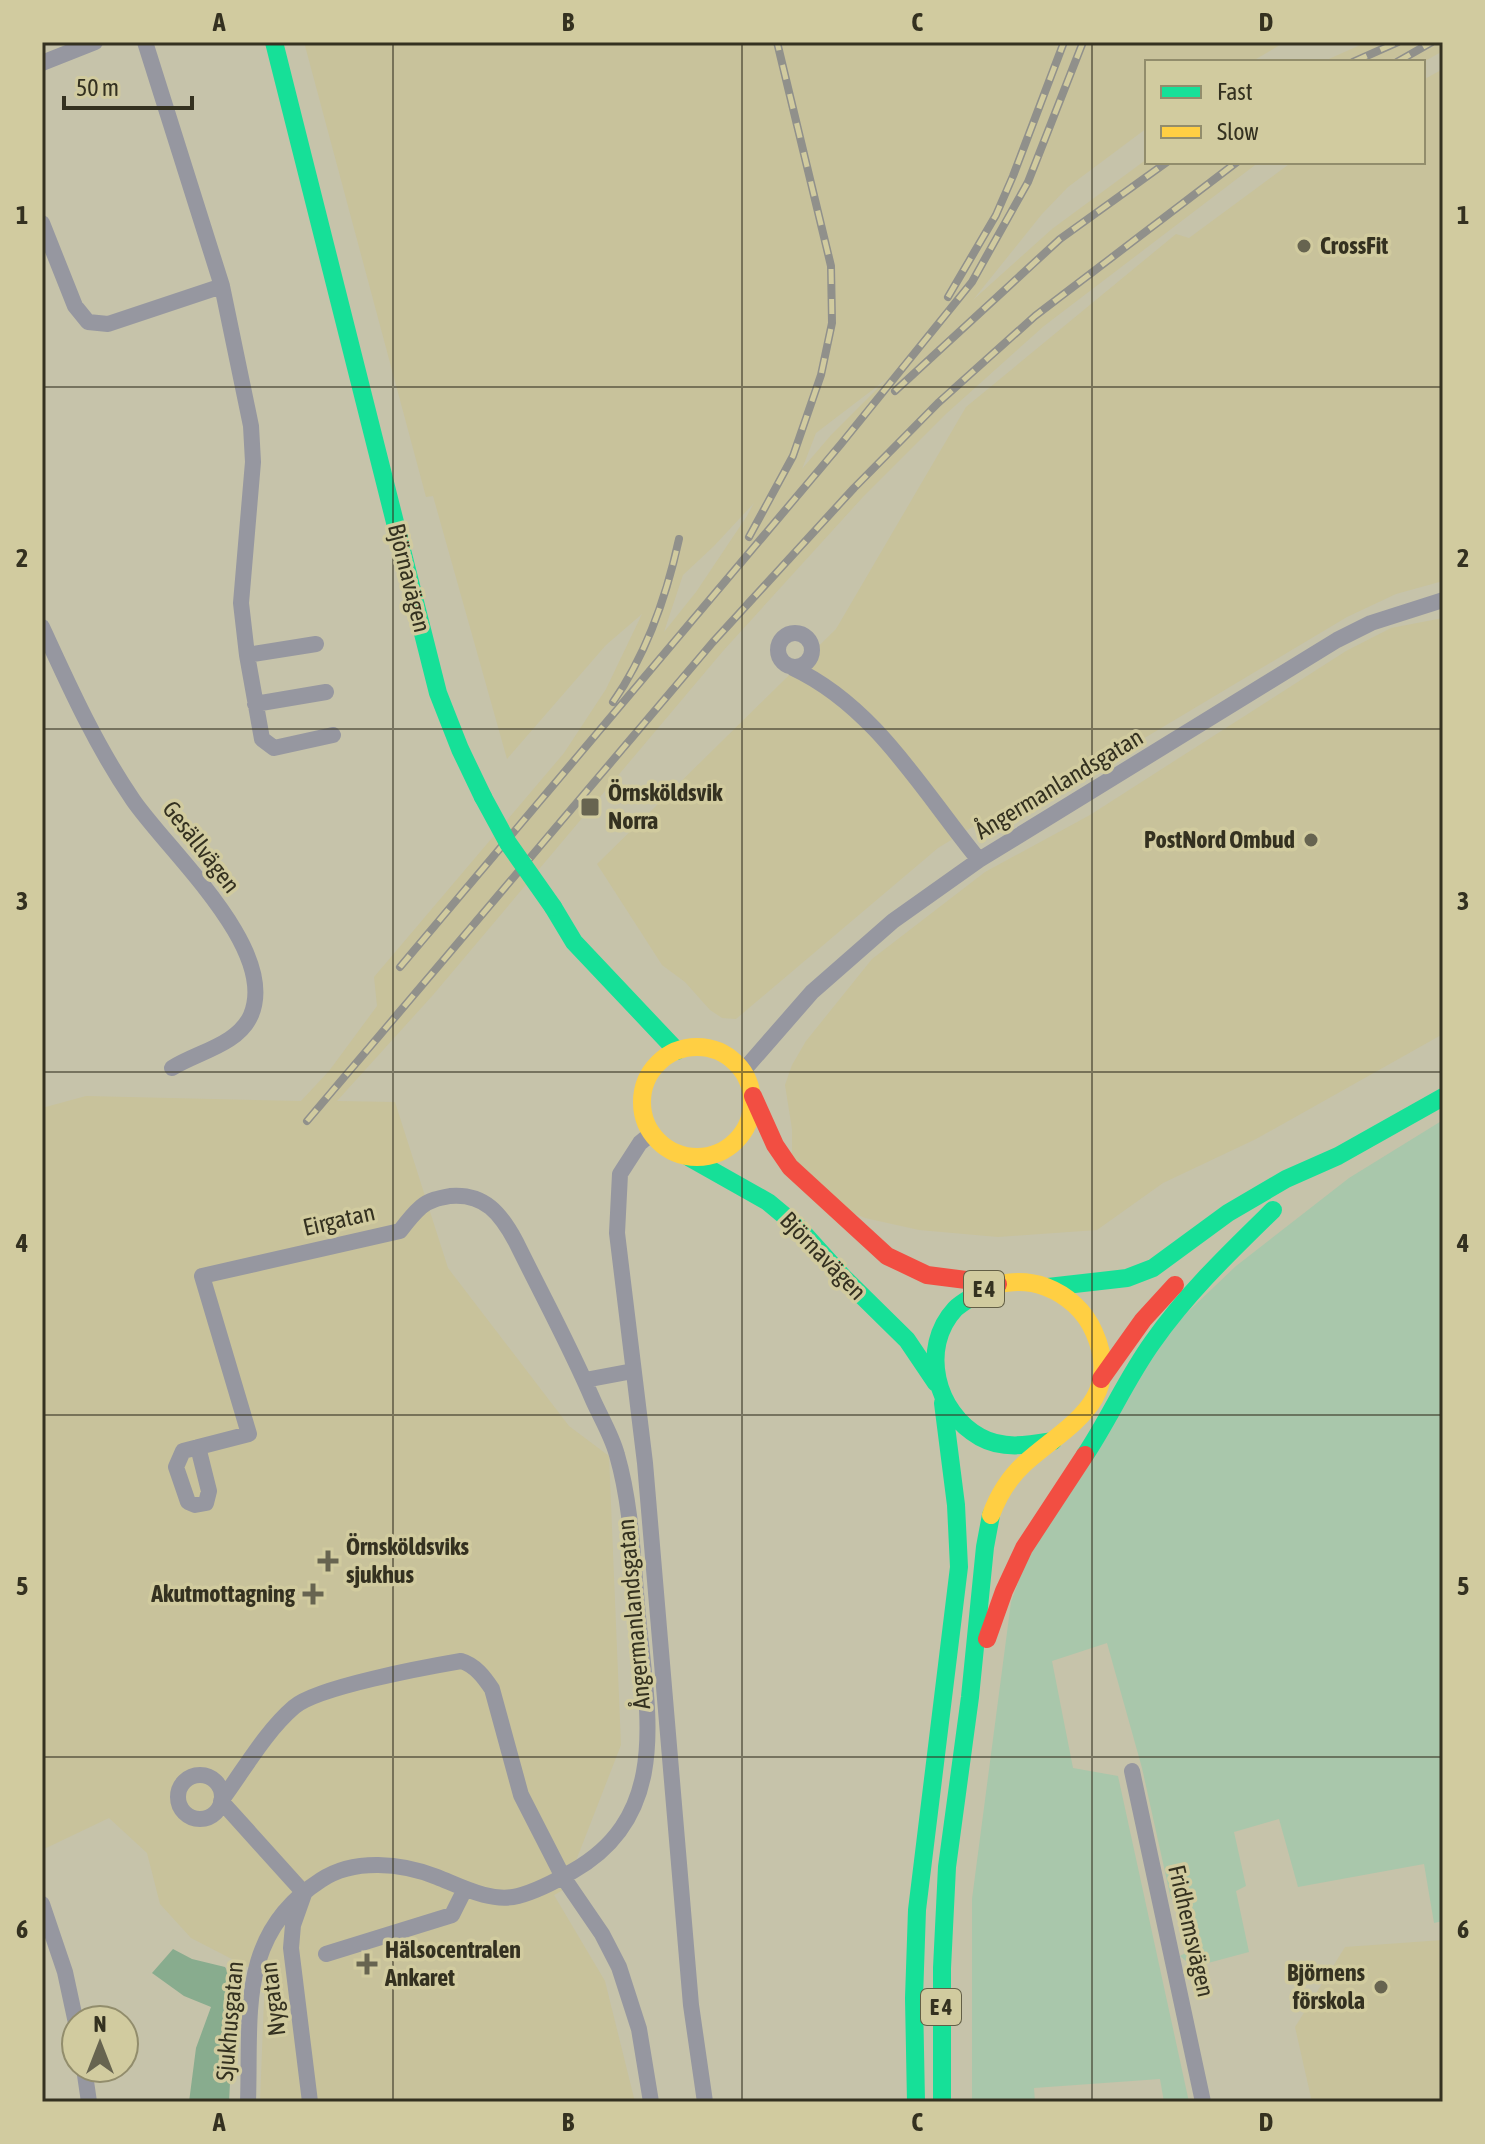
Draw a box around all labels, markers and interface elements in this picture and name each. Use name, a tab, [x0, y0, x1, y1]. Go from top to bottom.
text: A	[212, 7, 226, 37]
text: B	[562, 7, 575, 37]
text: C	[911, 7, 923, 37]
text: D	[1259, 7, 1273, 37]
scale bar	[64, 60, 192, 110]
legend	[1145, 60, 1425, 164]
text: 50 m	[76, 74, 119, 101]
text: Fast	[1217, 78, 1253, 105]
text: Slow	[1217, 118, 1259, 145]
text: 1	[16, 200, 28, 230]
text: 1	[1457, 200, 1469, 230]
place label: CrossFit	[1320, 232, 1388, 259]
marker: CrossFit	[1295, 237, 1313, 255]
street label: Björnavägen	[383, 521, 436, 635]
text: 2	[16, 543, 28, 573]
text: 2	[1457, 543, 1469, 573]
street label: Ångermanlandsgatan	[969, 722, 1148, 844]
place label: Örnsköldsvik Norra	[608, 779, 723, 834]
street label: Gesällvägen	[157, 795, 246, 898]
marker: Örnsköldsvik Norra	[579, 796, 601, 818]
place label: PostNord Ombud	[1144, 826, 1295, 853]
marker: PostNord Ombud	[1302, 831, 1320, 849]
text: 3	[16, 886, 28, 916]
text: 3	[1457, 886, 1469, 916]
street label: Eirgatan	[300, 1198, 377, 1241]
street label: Björnavägen	[775, 1206, 872, 1305]
text: 4	[15, 1228, 28, 1258]
text: 4	[1456, 1228, 1469, 1258]
road number: E 4	[964, 1271, 1004, 1307]
street label: Ångermanlandsgatan	[611, 1518, 655, 1710]
place label: Örnsköldsviks sjukhus	[346, 1533, 470, 1588]
marker: Örnsköldsviks sjukhus	[317, 1550, 339, 1572]
text: 5	[16, 1571, 28, 1601]
text: 5	[1457, 1571, 1469, 1601]
place label: Akutmottagning	[150, 1580, 296, 1607]
marker: Akutmottagning	[302, 1583, 324, 1605]
street label: Fridhemsvägen	[1163, 1862, 1220, 2000]
text: 6	[16, 1914, 28, 1944]
text: 6	[1457, 1914, 1469, 1944]
place label: Hälsocentralen Ankaret	[384, 1936, 521, 1991]
marker: Hälsocentralen Ankaret	[356, 1953, 378, 1975]
place label: Björnens förskola	[1287, 1959, 1366, 2014]
street label: Sjukhusgatan	[211, 1960, 248, 2082]
street label: Nygatan	[255, 1960, 290, 2038]
marker: Björnens förskola	[1372, 1978, 1390, 1996]
road number: E 4	[921, 1989, 961, 2025]
north arrow	[60, 2004, 140, 2084]
text: N	[94, 2011, 106, 2037]
text: A	[212, 2107, 226, 2137]
text: B	[562, 2107, 575, 2137]
text: C	[911, 2107, 923, 2137]
text: D	[1259, 2107, 1273, 2137]

